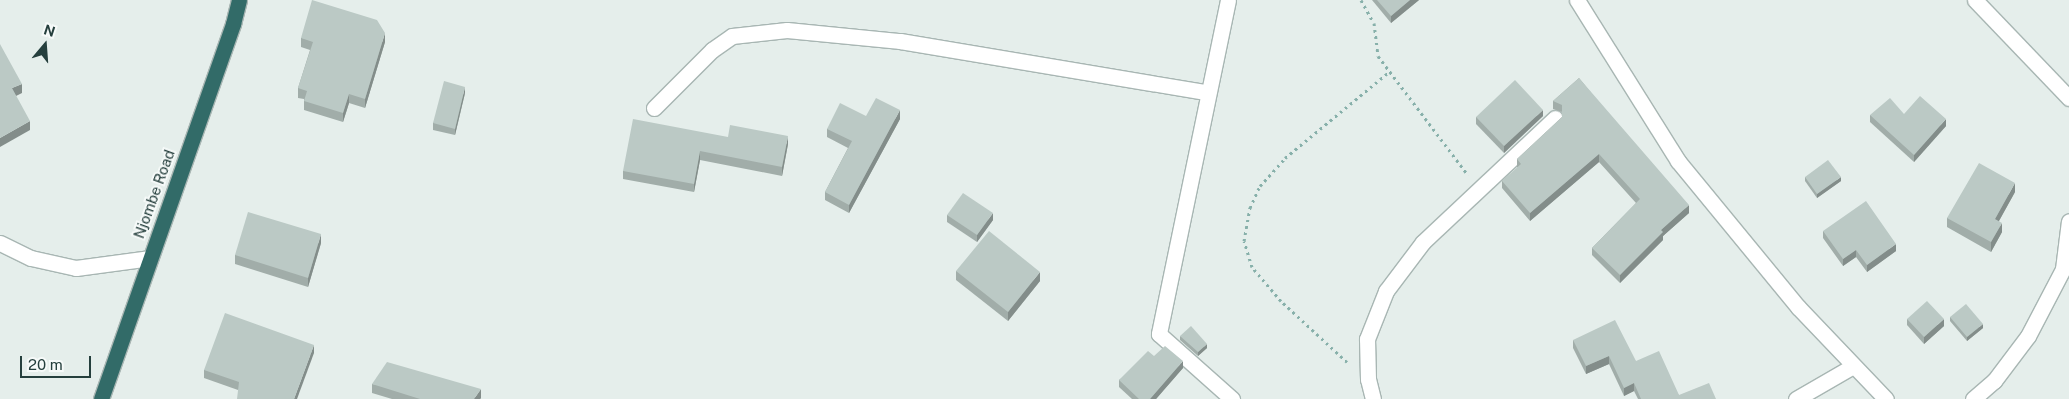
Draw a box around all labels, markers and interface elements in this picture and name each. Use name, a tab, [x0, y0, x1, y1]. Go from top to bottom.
north arrow	[20, 20, 70, 70]
text: N	[42, 21, 57, 40]
street label: Njombe Road	[130, 147, 178, 241]
scale bar	[22, 346, 94, 378]
text: 20 m	[28, 356, 63, 373]

